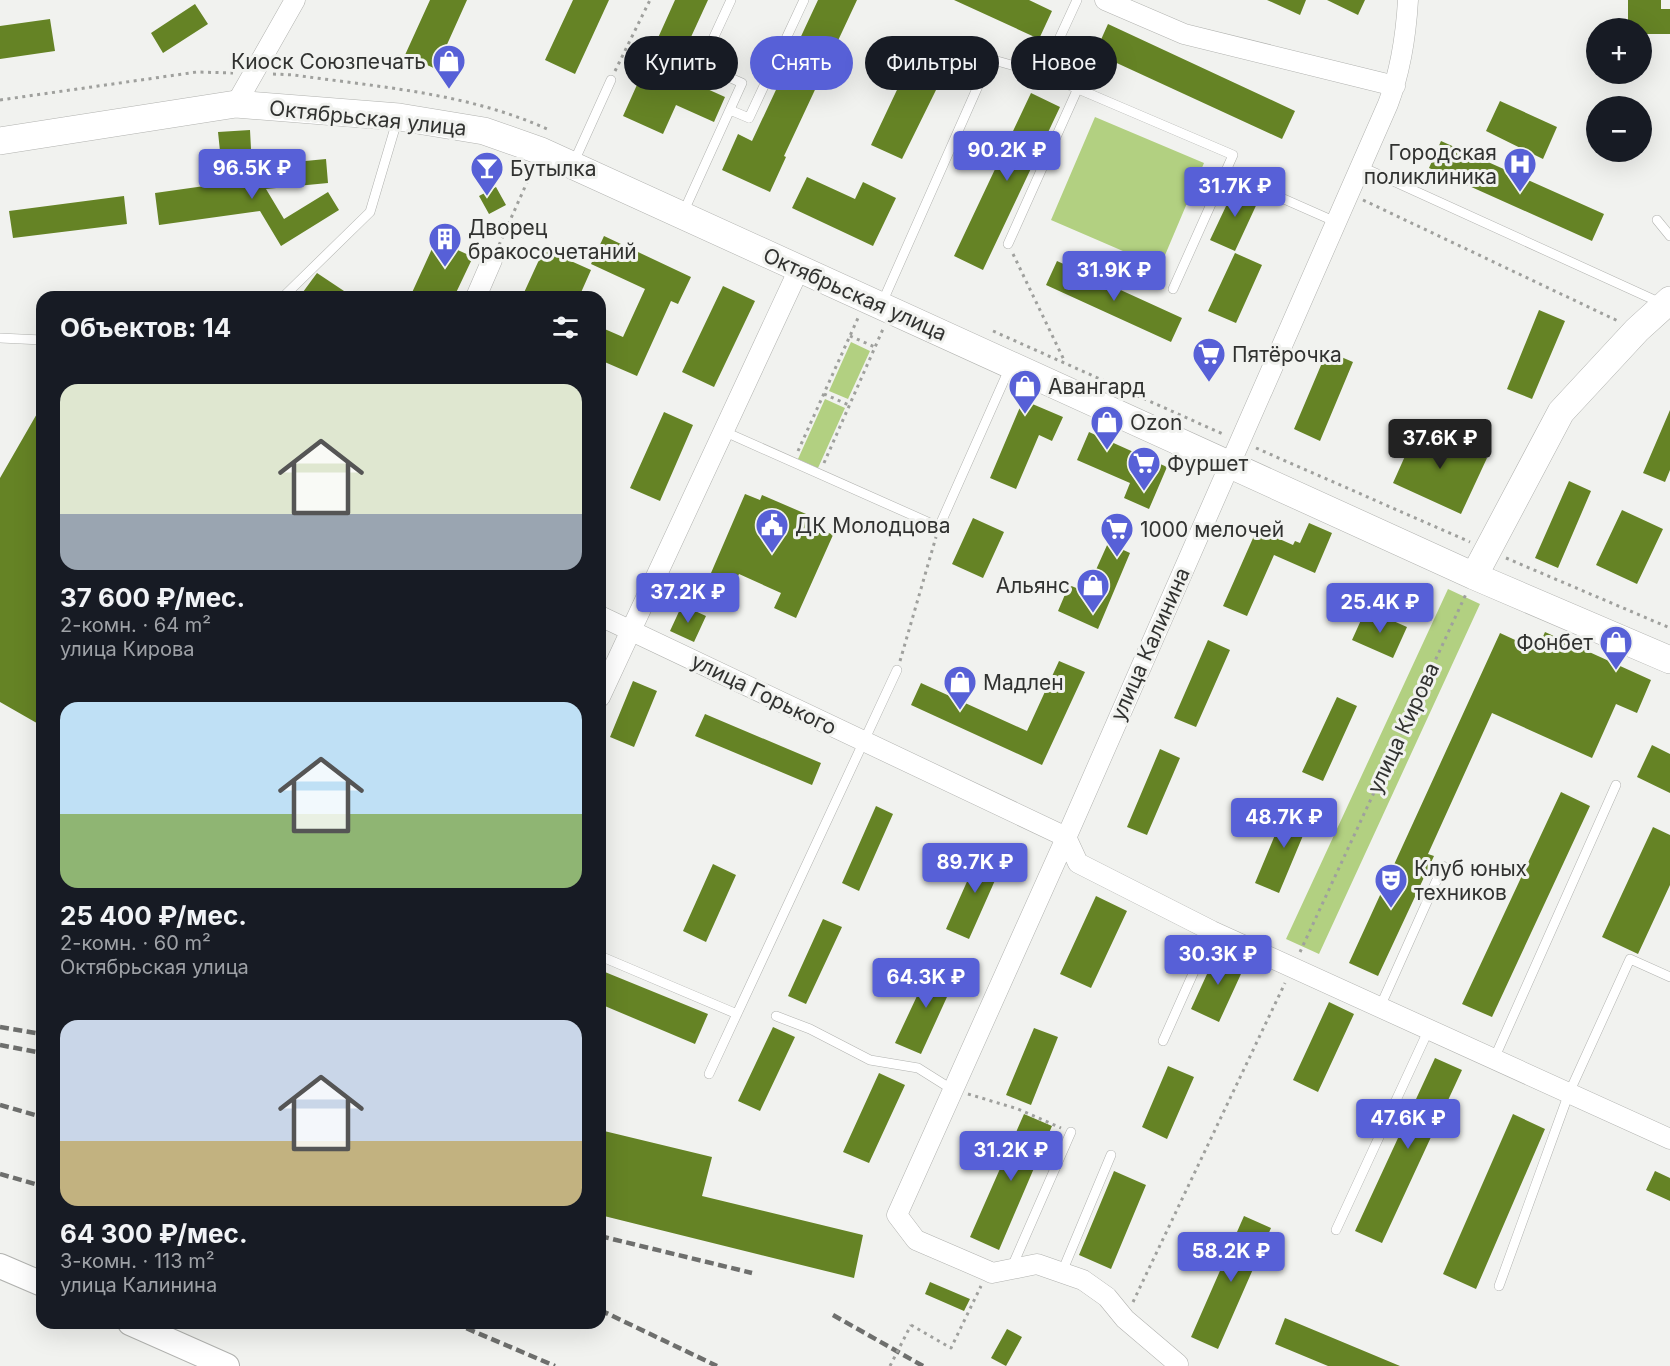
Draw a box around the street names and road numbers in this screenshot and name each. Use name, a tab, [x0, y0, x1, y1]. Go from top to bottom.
street label: Октябрьская улица	[268, 95, 468, 141]
street label: Октябрьская улица	[759, 242, 951, 346]
street label: улица Калинина	[1105, 564, 1195, 724]
street label: улица Горького	[687, 648, 841, 740]
street label: улица Кирова	[1362, 659, 1444, 797]

